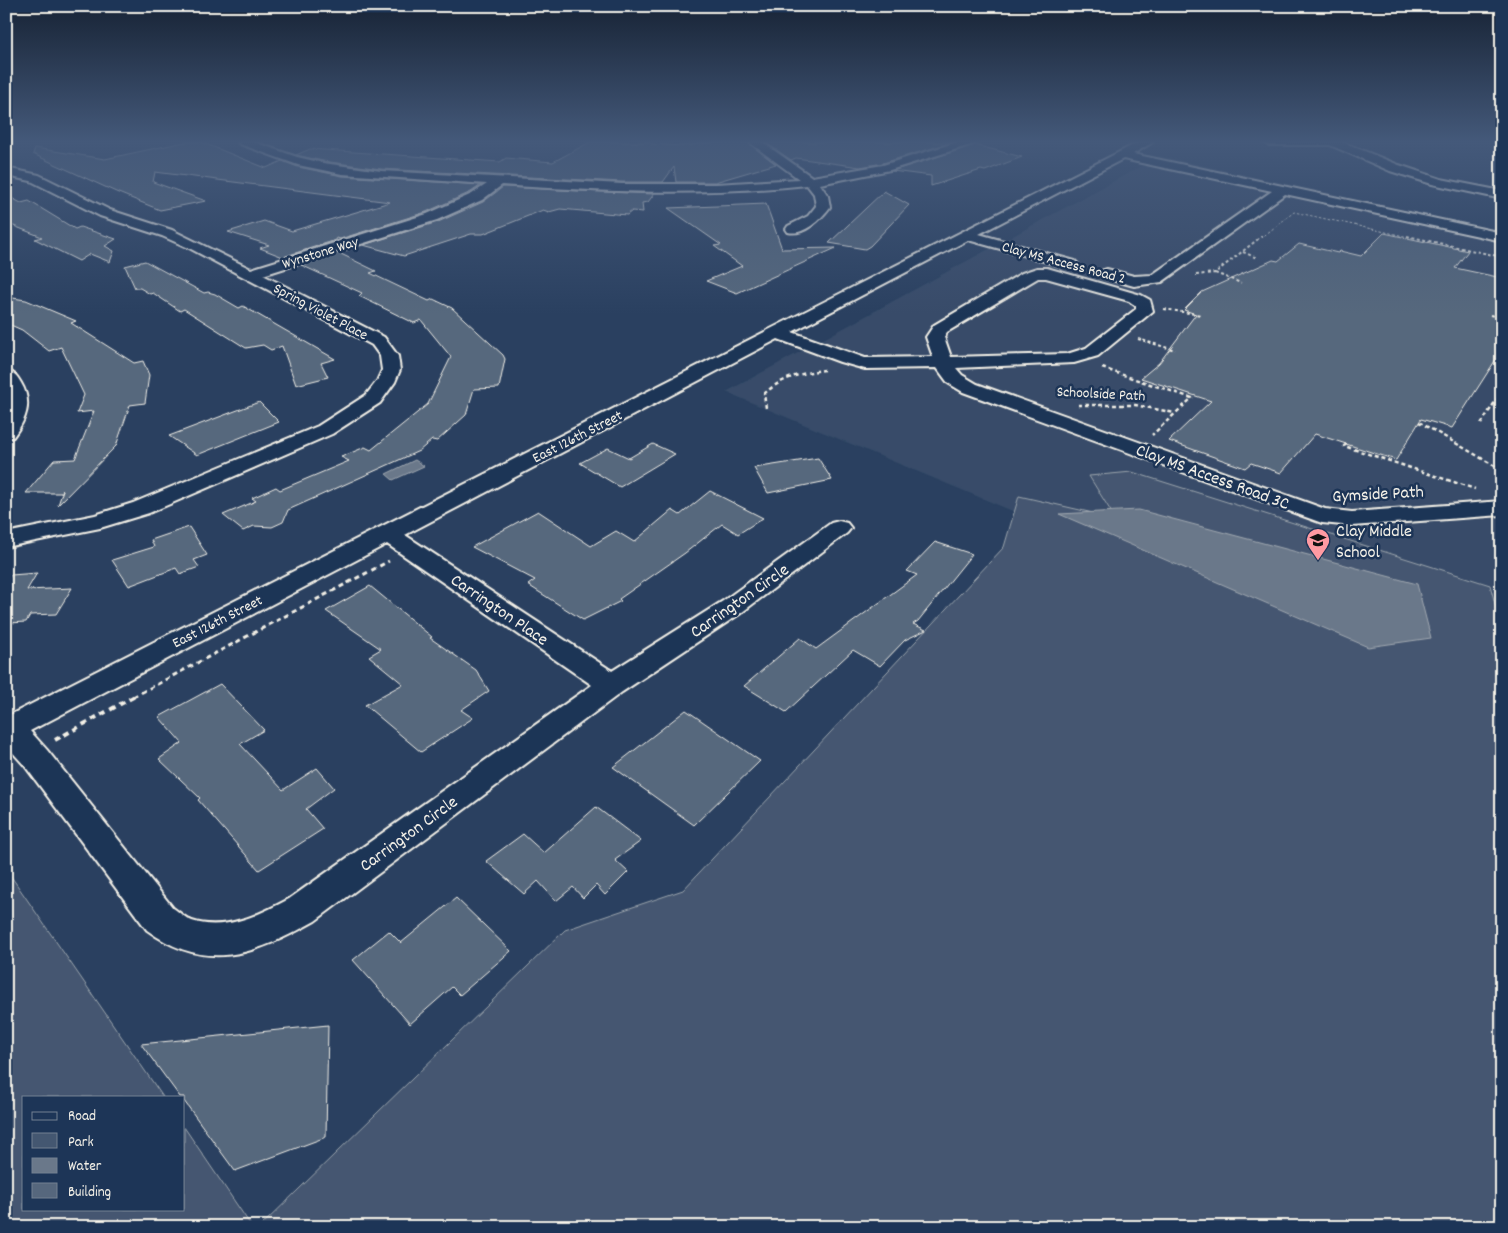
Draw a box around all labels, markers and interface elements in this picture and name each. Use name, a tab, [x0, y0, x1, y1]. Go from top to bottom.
street label: Wynstone Way	[280, 232, 362, 276]
street label: Clay MS Access Road 2	[999, 237, 1128, 291]
street label: Spring Violet Place	[269, 278, 372, 347]
street label: Schoolside Path	[1056, 382, 1146, 408]
street label: East 126th Street	[529, 405, 627, 470]
street label: Clay MS Access Road 3C	[1132, 439, 1293, 518]
street label: Gymside Path	[1332, 481, 1425, 510]
place label: Clay Middle School	[1336, 520, 1412, 566]
school or university icon: Clay Middle School	[1305, 527, 1331, 561]
street label: Carrington Circle	[686, 559, 795, 645]
street label: Carrington Place	[445, 569, 553, 653]
street label: East 126th Street	[169, 590, 267, 655]
street label: Carrington Circle	[355, 791, 464, 879]
legend	[22, 1096, 185, 1210]
text: Road	[68, 1106, 96, 1128]
text: Park	[68, 1132, 94, 1154]
text: Water	[68, 1156, 102, 1178]
text: Building	[68, 1182, 111, 1204]

